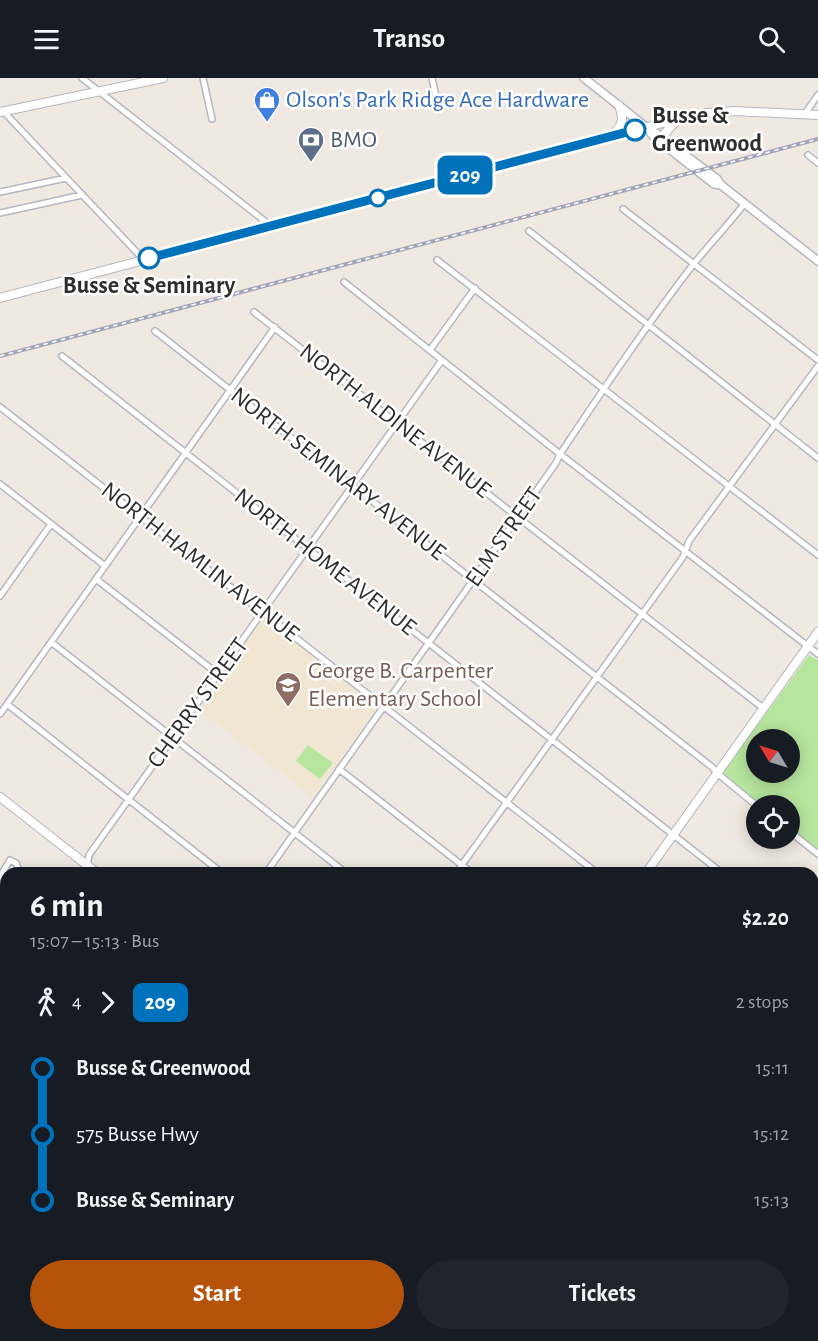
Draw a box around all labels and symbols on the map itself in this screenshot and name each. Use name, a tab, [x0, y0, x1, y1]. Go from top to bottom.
shop icon: Olson's Park Ridge Ace Hardware	[252, 85, 282, 123]
place label: Olson's Park Ridge Ace Hardware	[286, 88, 589, 112]
place label: Busse & Greenwood	[652, 104, 762, 156]
marker: Busse & Greenwood	[624, 119, 646, 141]
bank icon: BMO	[296, 125, 326, 163]
place label: BMO	[330, 128, 377, 152]
line badge: 209	[430, 156, 500, 194]
unlabelled marker	[369, 189, 387, 207]
marker: Busse & Seminary	[138, 247, 160, 269]
place label: Busse & Seminary	[63, 274, 235, 298]
street label: NORTH ALDINE AVENUE	[295, 339, 495, 503]
street label: NORTH SEMINARY AVENUE	[226, 383, 450, 565]
street label: NORTH HAMLIN AVENUE	[97, 478, 304, 647]
street label: ELM STREET	[461, 483, 547, 591]
street label: NORTH HOME AVENUE	[230, 484, 421, 640]
street label: CHERRY STREET	[143, 633, 253, 772]
place label: George B. Carpenter Elementary School	[308, 659, 493, 711]
school or university icon: George B. Carpenter Elementary School	[273, 670, 303, 708]
north arrow	[746, 729, 800, 783]

